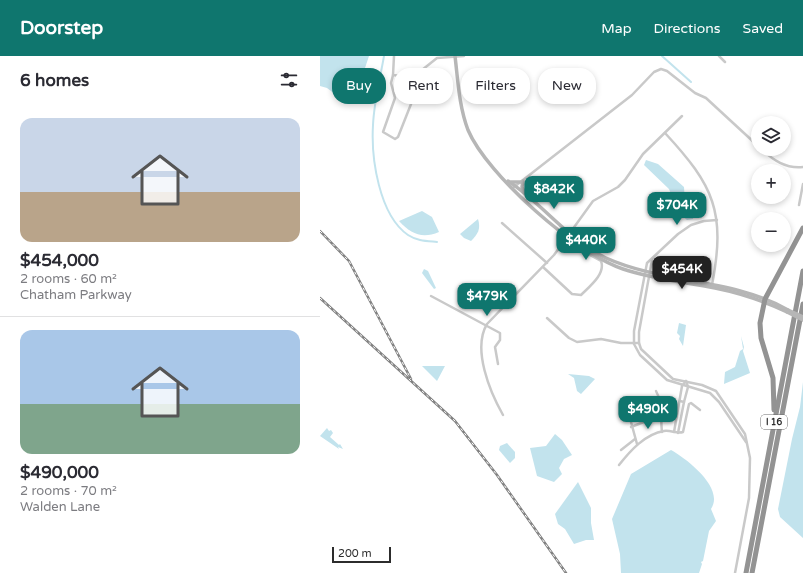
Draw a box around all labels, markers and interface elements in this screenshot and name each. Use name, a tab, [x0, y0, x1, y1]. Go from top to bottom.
text: Doorstep	[20, 17, 103, 39]
text: Map	[601, 20, 632, 37]
text: Directions	[654, 20, 721, 37]
text: Saved	[743, 20, 783, 37]
chip: Buy	[332, 68, 386, 104]
chip: Rent	[394, 68, 453, 104]
chip: Filters	[461, 68, 530, 104]
chip: New	[538, 68, 596, 104]
icon: filters	[278, 69, 300, 91]
text: 6 homes	[20, 70, 89, 91]
map controls	[751, 116, 791, 252]
button: layers	[751, 116, 791, 156]
icon: home	[124, 144, 196, 216]
button: +	[751, 164, 791, 204]
pin: $842K	[526, 176, 582, 210]
text: $842K	[533, 181, 575, 197]
pin: $704K	[649, 192, 705, 226]
text: $704K	[656, 197, 698, 213]
button: −	[751, 212, 791, 252]
pin: $440K	[558, 227, 614, 261]
text: $440K	[565, 232, 607, 248]
text: $454,000	[20, 250, 99, 271]
pin: $454K	[654, 256, 710, 290]
text: $454K	[661, 261, 703, 277]
text: 2 rooms · 60 m²	[20, 271, 117, 287]
pin: $479K	[459, 283, 515, 317]
text: Chatham Parkway	[20, 287, 132, 303]
text: $479K	[466, 288, 508, 304]
icon: home	[124, 356, 196, 428]
pin: $490K	[620, 396, 676, 430]
text: $490K	[627, 401, 669, 417]
road number: I 16	[761, 415, 787, 429]
text: $490,000	[20, 462, 99, 483]
text: 2 rooms · 70 m²	[20, 483, 117, 499]
text: Walden Lane	[20, 499, 100, 515]
scale bar	[332, 545, 391, 564]
text: 200 m	[338, 547, 372, 560]

